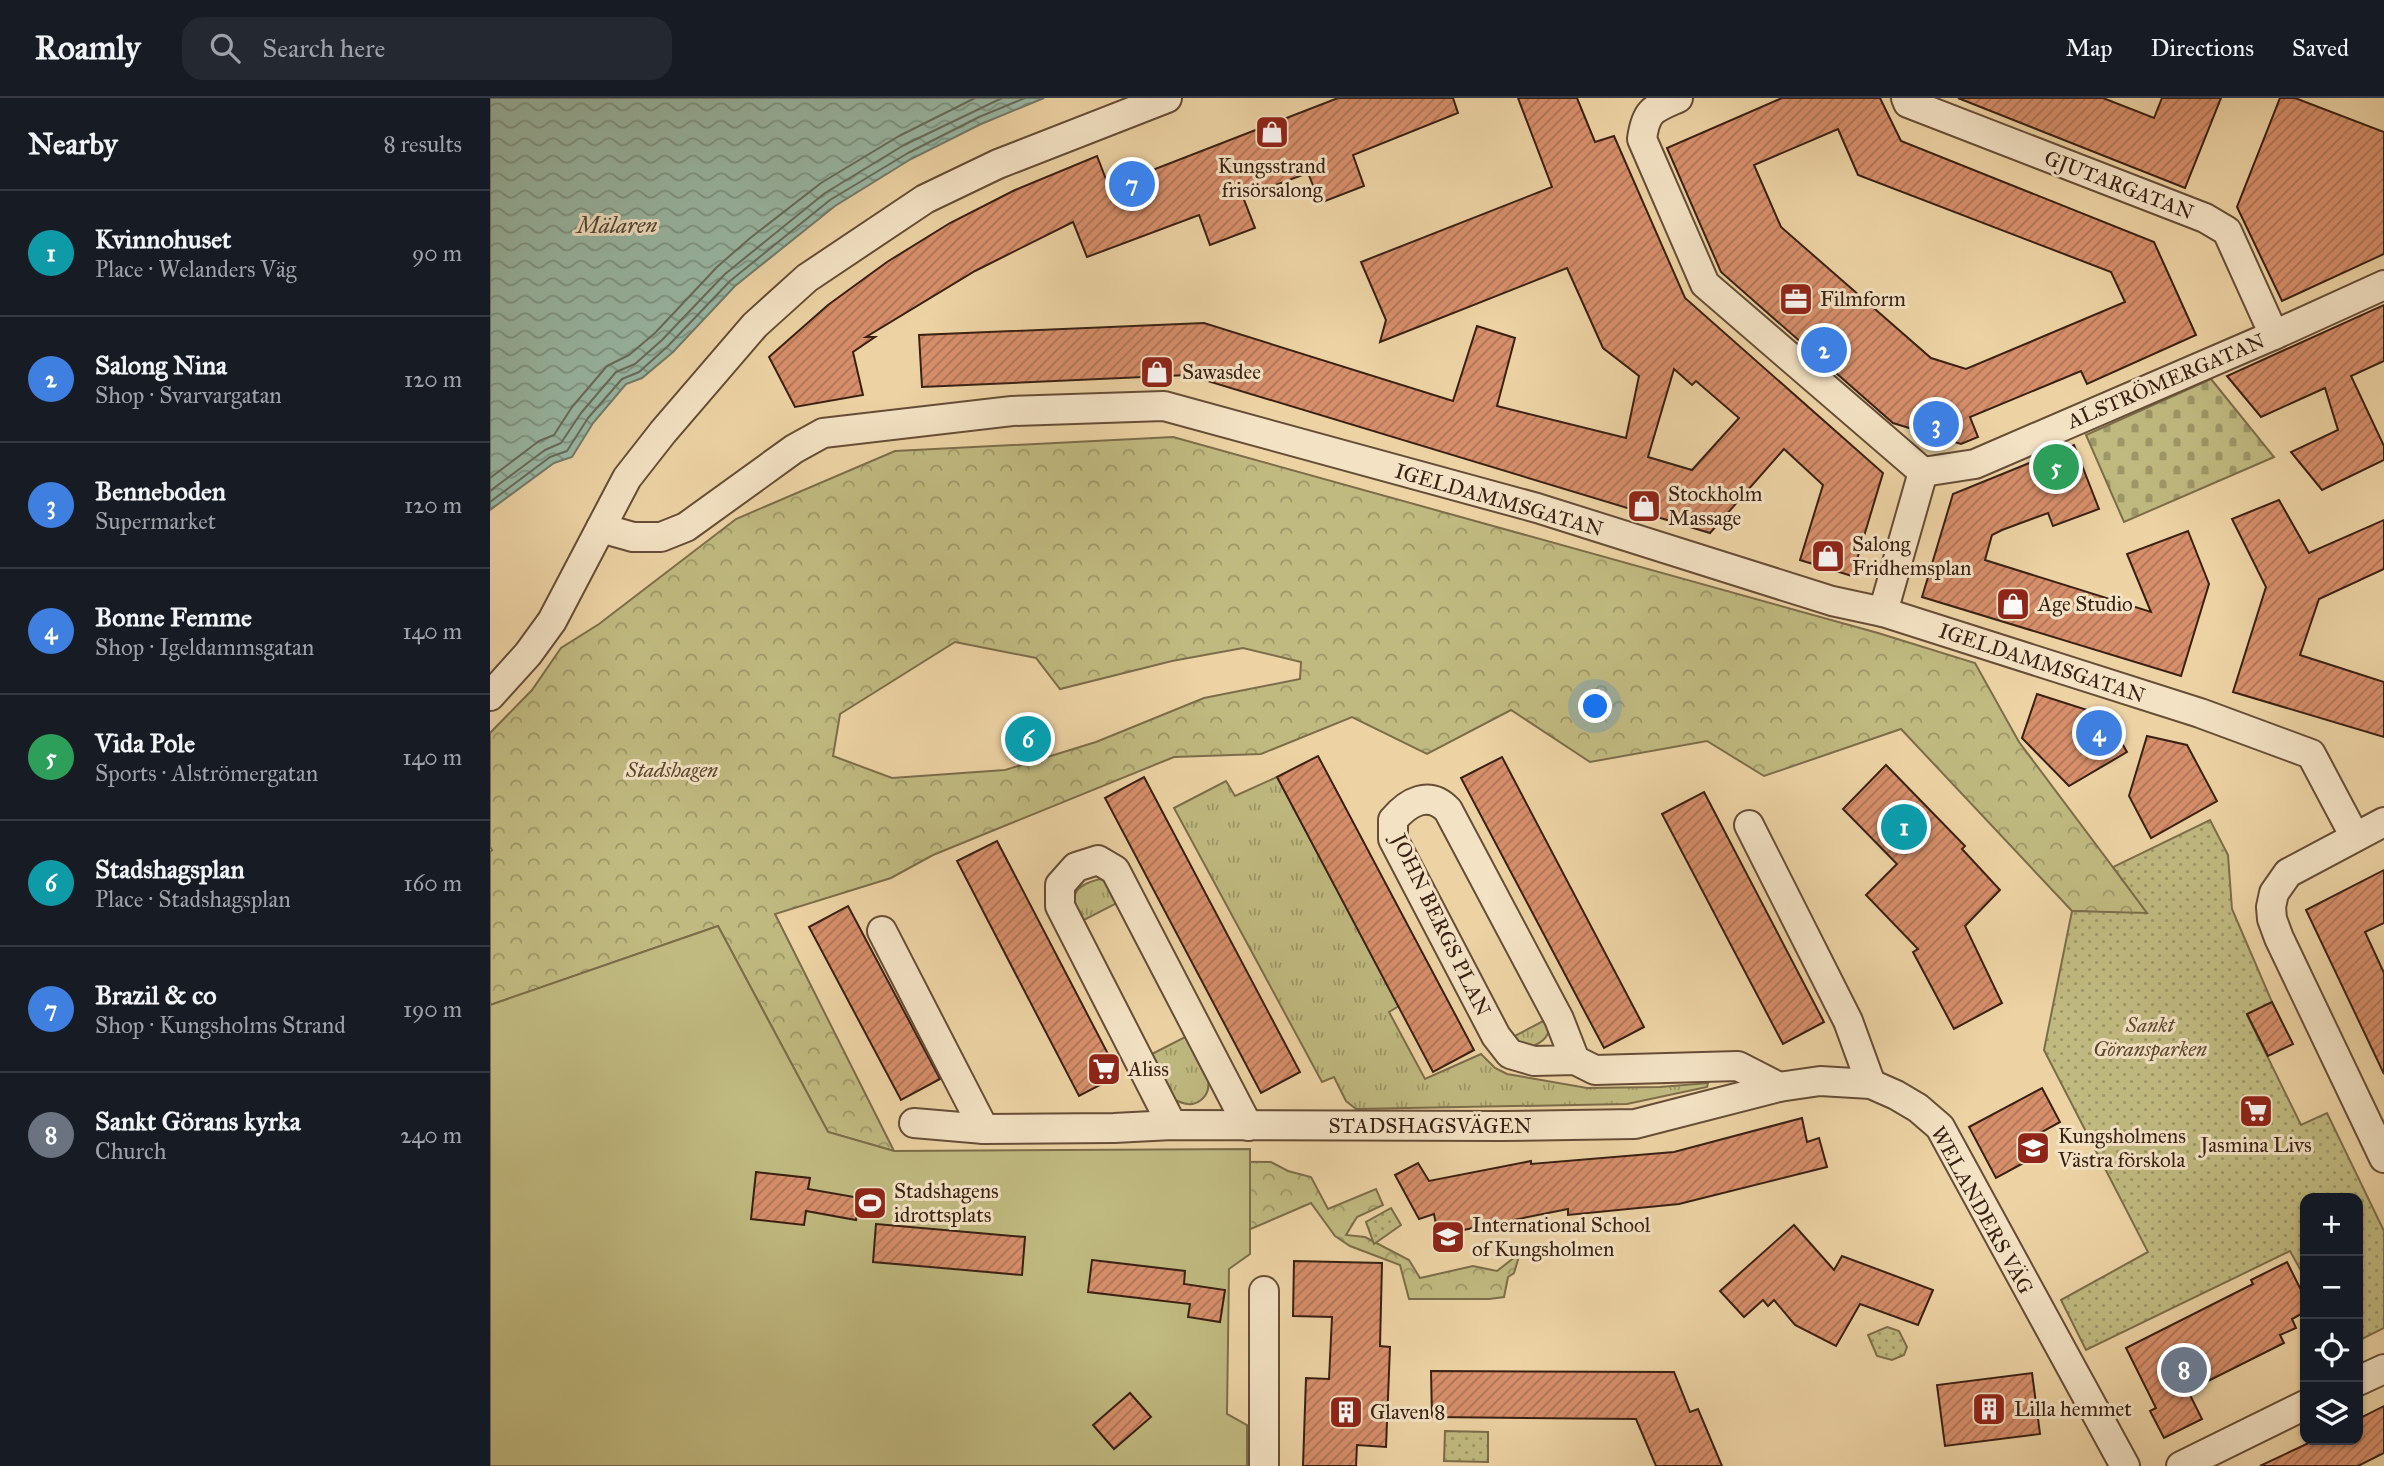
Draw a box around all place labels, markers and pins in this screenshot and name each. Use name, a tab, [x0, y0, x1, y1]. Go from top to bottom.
shop icon: Kungsstrand frisörsalong	[1253, 113, 1291, 151]
place label: Kungsstrand frisörsalong	[1218, 153, 1327, 203]
pin: 7	[1109, 158, 1155, 210]
office icon: Filmform	[1777, 280, 1815, 318]
place label: Filmform	[1820, 286, 1906, 312]
pin: 2	[1801, 324, 1847, 376]
shop icon: Sawasdee	[1138, 353, 1176, 391]
place label: Sawasdee	[1182, 359, 1261, 385]
pin: 3	[1913, 398, 1959, 450]
pin: 5	[2033, 441, 2079, 493]
place label: Stockholm Massage	[1668, 481, 1763, 531]
shop icon: Stockholm Massage	[1625, 487, 1663, 525]
place label: Salong Fridhemsplan	[1852, 531, 1971, 581]
shop icon: Salong Fridhemsplan	[1809, 537, 1847, 575]
shop icon: Age Studio	[1994, 585, 2032, 623]
place label: Age Studio	[2037, 591, 2133, 617]
pin: 4	[2076, 707, 2122, 759]
pin: 6	[1005, 713, 1051, 765]
pin: 1	[1881, 801, 1927, 853]
supermarket icon: Aliss	[1085, 1050, 1123, 1088]
place label: Aliss	[1127, 1056, 1169, 1082]
supermarket icon: Jasmina Livs	[2237, 1092, 2275, 1130]
place label: Kungsholmens Västra förskola	[2057, 1123, 2186, 1173]
school or university icon: Kungsholmens Västra förskola	[2014, 1129, 2052, 1167]
place label: Jasmina Livs	[2198, 1132, 2312, 1158]
place label: Stadshagens idrottsplats	[894, 1178, 999, 1228]
sports icon: Stadshagens idrottsplats	[851, 1184, 889, 1222]
place label: International School of Kungsholmen	[1472, 1212, 1651, 1262]
school or university icon: International School of Kungsholmen	[1429, 1218, 1467, 1256]
pin: 8	[2161, 1344, 2207, 1396]
building icon: Lilla hemmet	[1970, 1390, 2008, 1428]
building icon: Glaven 8	[1327, 1393, 1365, 1431]
place label: Lilla hemmet	[2014, 1396, 2132, 1422]
place label: Glaven 8	[1370, 1399, 1445, 1425]

